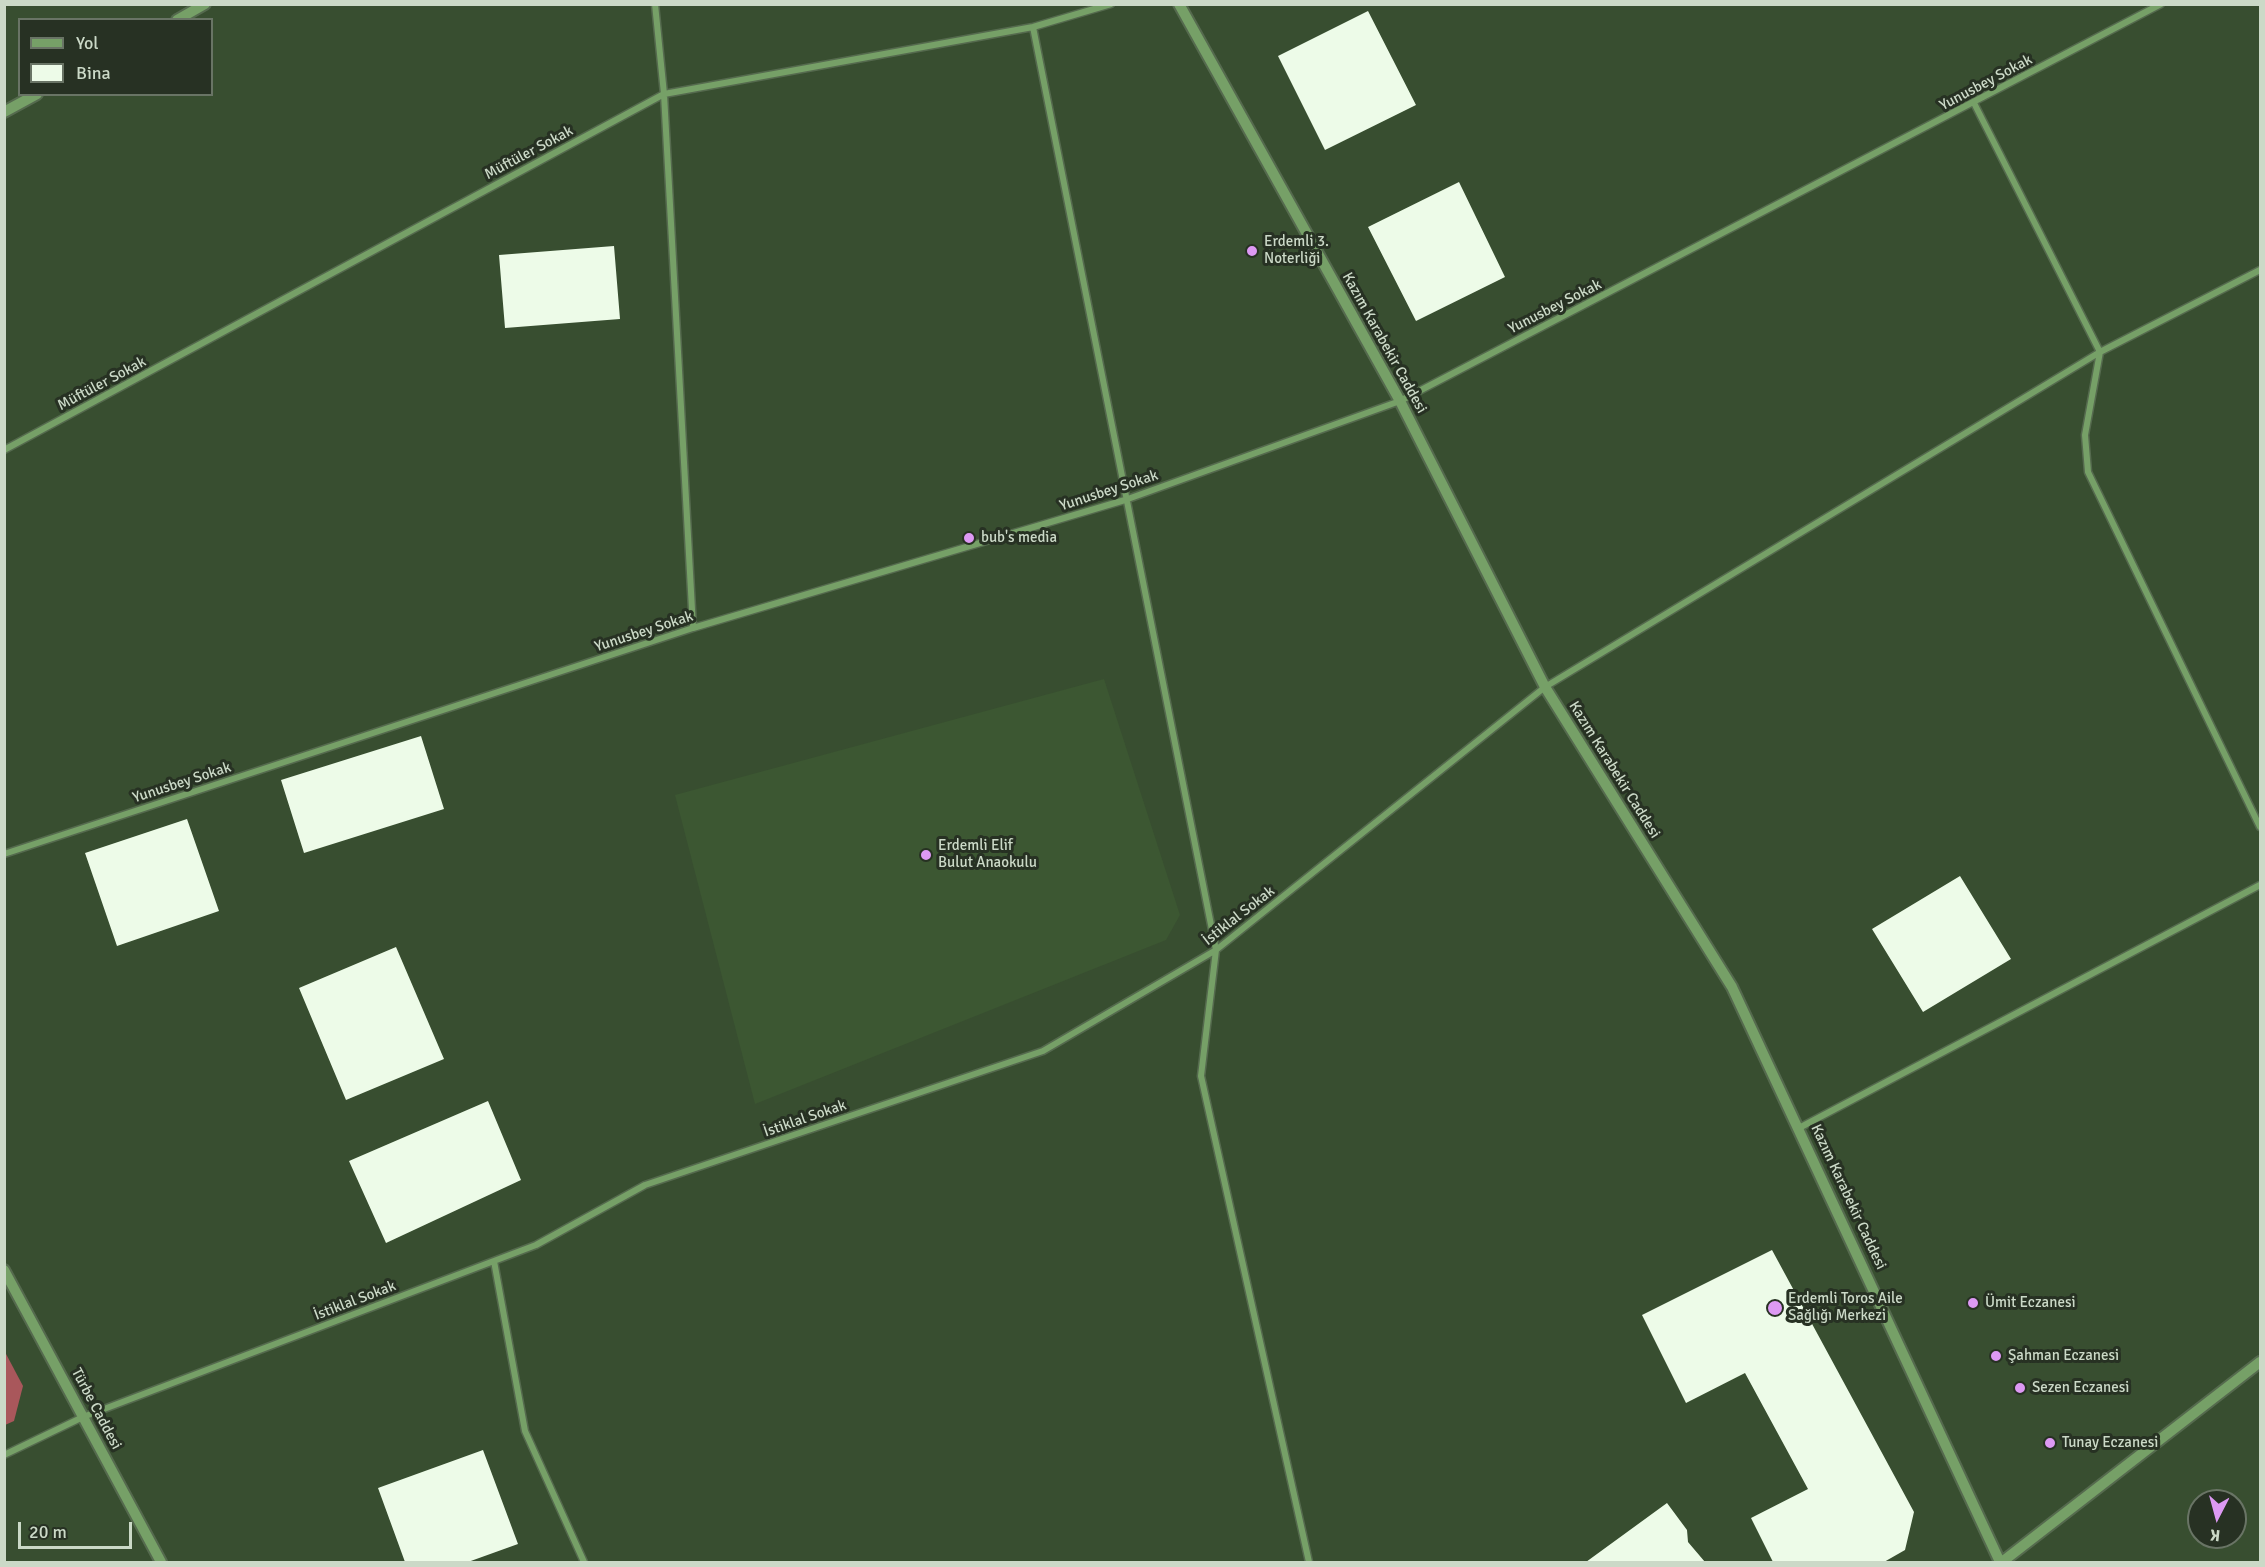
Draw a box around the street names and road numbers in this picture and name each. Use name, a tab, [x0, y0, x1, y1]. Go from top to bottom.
street label: Yunusbey Sokak	[1937, 51, 2035, 115]
street label: Müftüler Sokak	[482, 122, 576, 184]
street label: Kazım Karabekir Caddesi	[1338, 269, 1430, 417]
street label: Yunusbey Sokak	[1505, 276, 1605, 338]
street label: Müftüler Sokak	[55, 353, 149, 415]
street label: Yunusbey Sokak	[1058, 467, 1160, 515]
street label: Yunusbey Sokak	[593, 608, 695, 656]
street label: Kazım Karabekir Caddesi	[1564, 698, 1664, 842]
street label: Yunusbey Sokak	[131, 759, 233, 807]
street label: İstiklal Sokak	[1199, 882, 1279, 950]
street label: İstiklal Sokak	[761, 1096, 849, 1142]
street label: Kazım Karabekir Caddesi	[1806, 1121, 1890, 1273]
street label: İstiklal Sokak	[312, 1277, 398, 1325]
street label: Türbe Caddesi	[67, 1365, 125, 1453]

